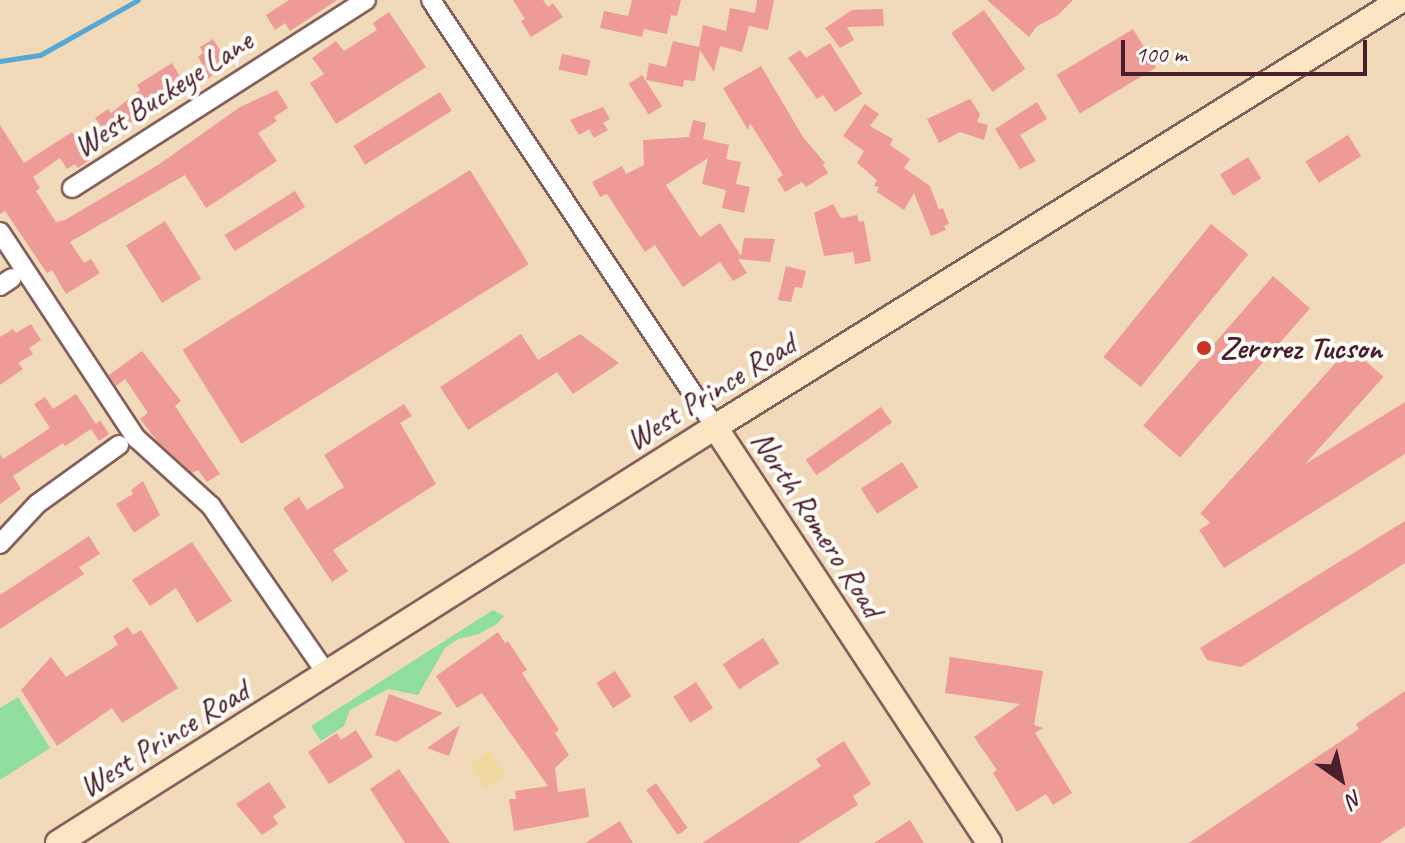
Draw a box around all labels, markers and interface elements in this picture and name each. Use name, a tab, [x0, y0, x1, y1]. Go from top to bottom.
street label: West Buckeye Lane	[66, 22, 260, 166]
scale bar	[1125, 24, 1371, 74]
text: 100 m	[1135, 39, 1187, 69]
street label: West Prince Road	[619, 324, 803, 460]
place label: Zerorez Tucson	[1220, 329, 1382, 367]
marker: Zerorez Tucson	[1195, 339, 1213, 357]
street label: North Romero Road	[742, 423, 892, 625]
street label: West Prince Road	[72, 671, 256, 807]
north arrow	[1301, 739, 1381, 819]
text: N	[1341, 783, 1368, 814]

